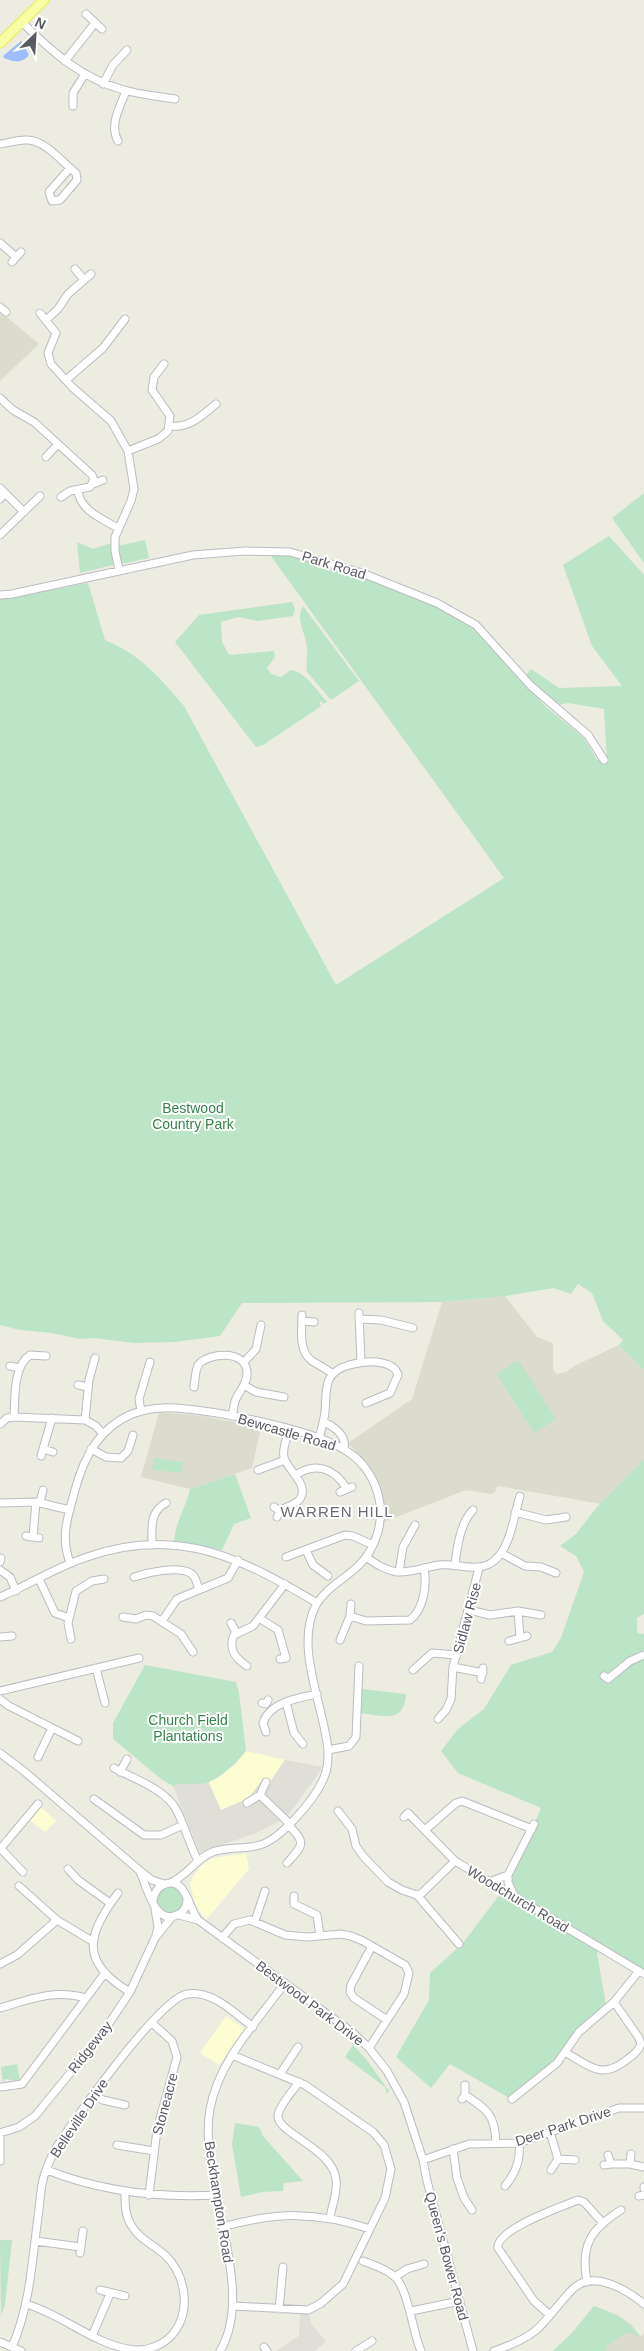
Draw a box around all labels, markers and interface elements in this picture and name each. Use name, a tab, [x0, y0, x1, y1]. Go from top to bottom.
north arrow	[10, 10, 60, 60]
text: N	[33, 14, 48, 33]
street label: Park Road	[300, 548, 368, 582]
park label: Bestwood Country Park	[152, 1100, 235, 1132]
street label: Bewcastle Road	[236, 1410, 338, 1454]
district label: WARREN HILL	[281, 1503, 393, 1520]
street label: Sidlaw Rise	[450, 1580, 484, 1655]
park label: Church Field Plantations	[148, 1712, 228, 1744]
street label: Woodchurch Road	[464, 1862, 572, 1936]
street label: Bestwood Park Drive	[253, 1957, 367, 2049]
street label: Ridgeway	[65, 2018, 115, 2076]
street label: Stoneacre	[149, 2071, 181, 2137]
street label: Belleville Drive	[47, 2075, 111, 2161]
street label: Deer Park Drive	[513, 2103, 613, 2149]
street label: Beckhampton Road	[201, 2140, 237, 2264]
street label: Queen's Bower Road	[422, 2190, 472, 2322]

